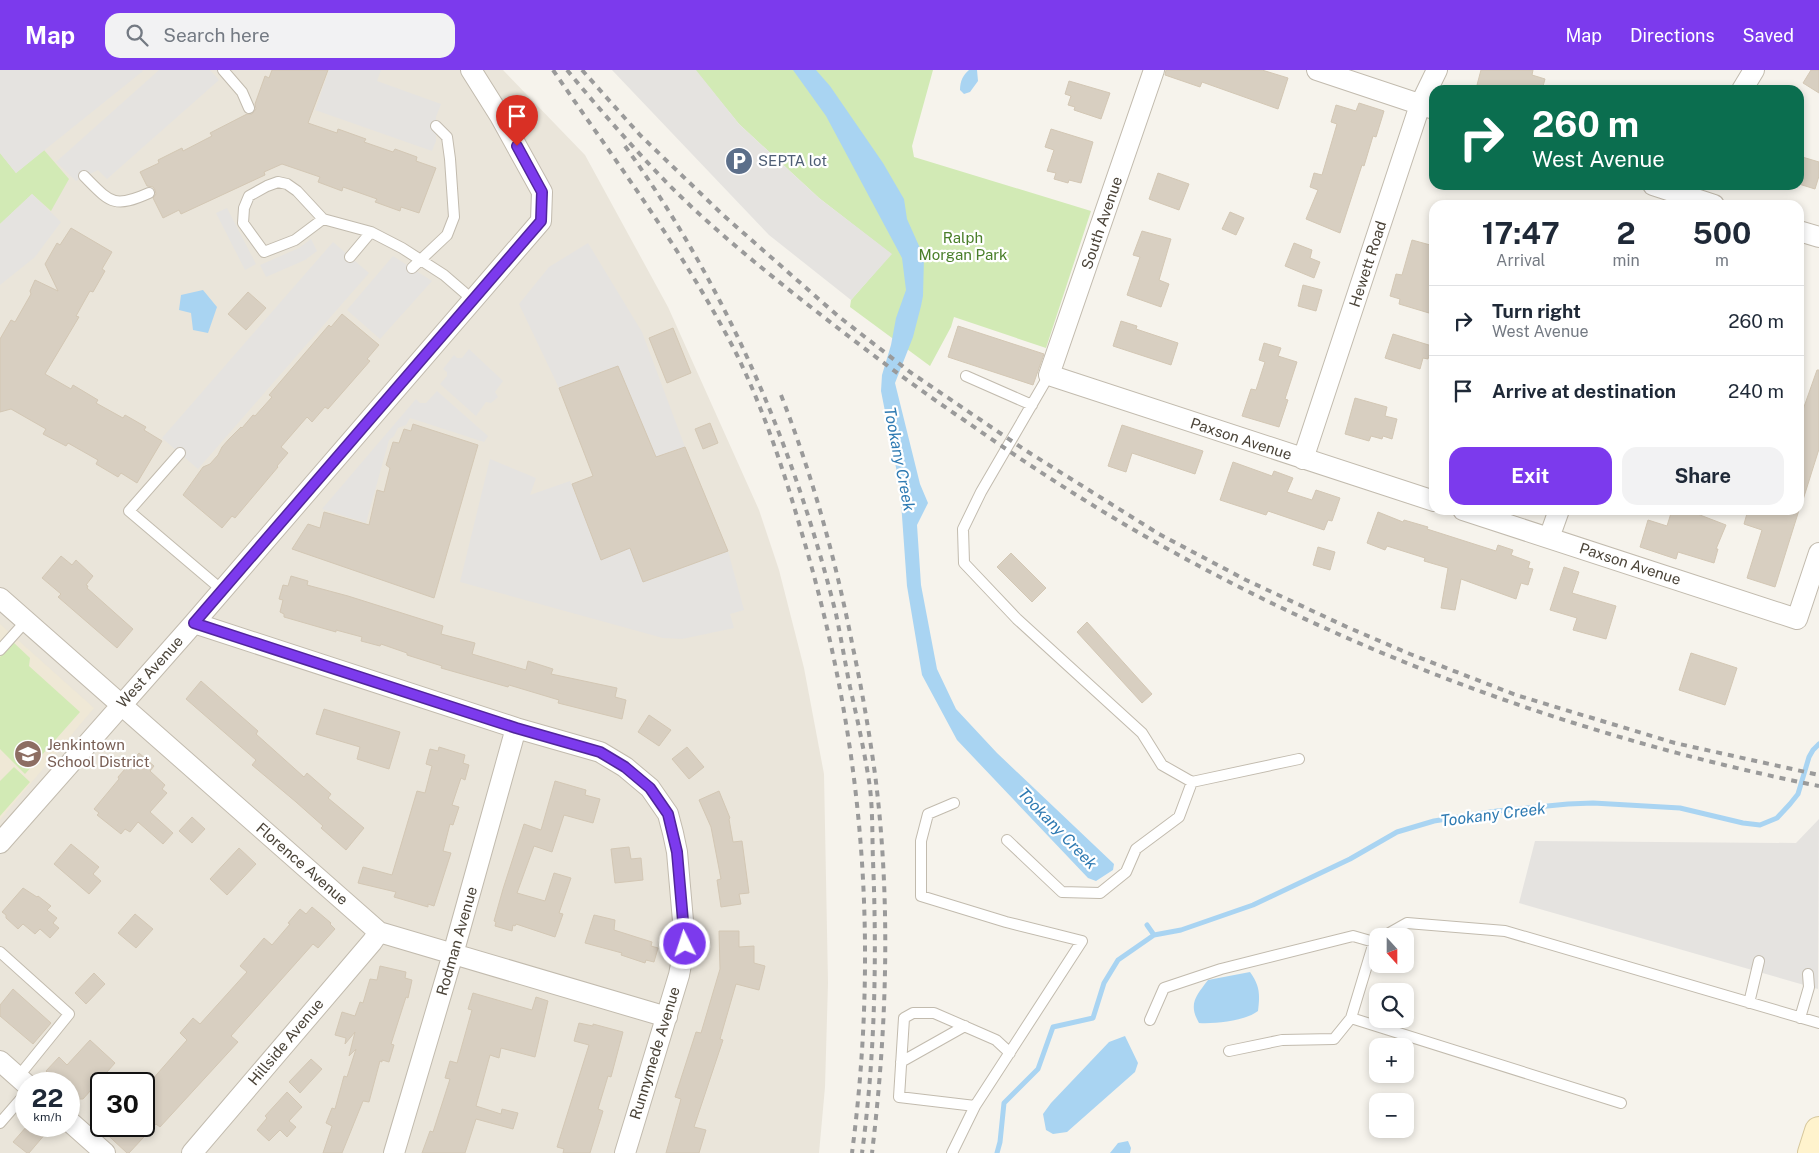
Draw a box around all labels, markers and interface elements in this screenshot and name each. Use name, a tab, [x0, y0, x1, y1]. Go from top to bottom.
search box	[105, 13, 455, 58]
text: Map	[25, 21, 75, 49]
icon: search	[123, 21, 151, 49]
text: Search here	[163, 24, 270, 46]
text: Map	[1565, 25, 1602, 46]
text: Directions	[1630, 25, 1715, 46]
text: Saved	[1743, 25, 1794, 46]
pin	[496, 95, 538, 146]
icon: arrive	[503, 102, 531, 130]
text: 260 m	[1532, 104, 1639, 145]
icon: right	[1449, 105, 1514, 170]
parking icon: SEPTA lot	[724, 146, 754, 176]
text: West Avenue	[1532, 146, 1665, 172]
place label: SEPTA lot	[758, 152, 827, 169]
street label: South Avenue	[1078, 174, 1125, 271]
text: 17:47	[1482, 215, 1560, 251]
text: 2	[1617, 215, 1636, 251]
text: 500	[1692, 215, 1751, 251]
street label: Hewett Road	[1346, 219, 1389, 309]
park label: Ralph Morgan Park	[919, 229, 1007, 263]
text: Arrival	[1496, 251, 1545, 270]
text: min	[1613, 251, 1640, 270]
text: m	[1715, 251, 1729, 270]
text: Turn right	[1492, 300, 1581, 322]
icon: right	[1449, 307, 1477, 335]
text: 260 m	[1728, 310, 1784, 332]
text: West Avenue	[1492, 322, 1589, 341]
icon: arrive	[1449, 377, 1477, 405]
text: Arrive at destination	[1492, 380, 1676, 402]
text: 240 m	[1728, 380, 1784, 402]
water label: Tookany Creek	[880, 405, 919, 513]
street label: Paxson Avenue	[1188, 414, 1294, 463]
button: Exit	[1449, 447, 1612, 505]
button: Share	[1622, 447, 1784, 505]
street label: Paxson Avenue	[1577, 539, 1683, 588]
street label: West Avenue	[113, 632, 186, 711]
place label: Jenkintown School District	[47, 736, 150, 770]
school or university icon: Jenkintown School District	[13, 739, 43, 769]
water label: Tookany Creek	[1014, 784, 1101, 873]
water label: Tookany Creek	[1440, 799, 1547, 830]
street label: Florence Avenue	[253, 819, 352, 908]
street label: Rodman Avenue	[433, 884, 480, 997]
position arrow	[658, 917, 710, 969]
north arrow	[1369, 928, 1414, 972]
map controls	[1369, 928, 1414, 1138]
button: search	[1369, 983, 1414, 1028]
street label: Runnymede Avenue	[626, 984, 683, 1121]
street label: Hillside Avenue	[244, 995, 327, 1088]
button: +	[1369, 1038, 1414, 1083]
speed limit sign: 30	[90, 1072, 155, 1137]
text: 22	[32, 1083, 63, 1113]
button: −	[1369, 1093, 1414, 1138]
text: km/h	[33, 1110, 62, 1124]

